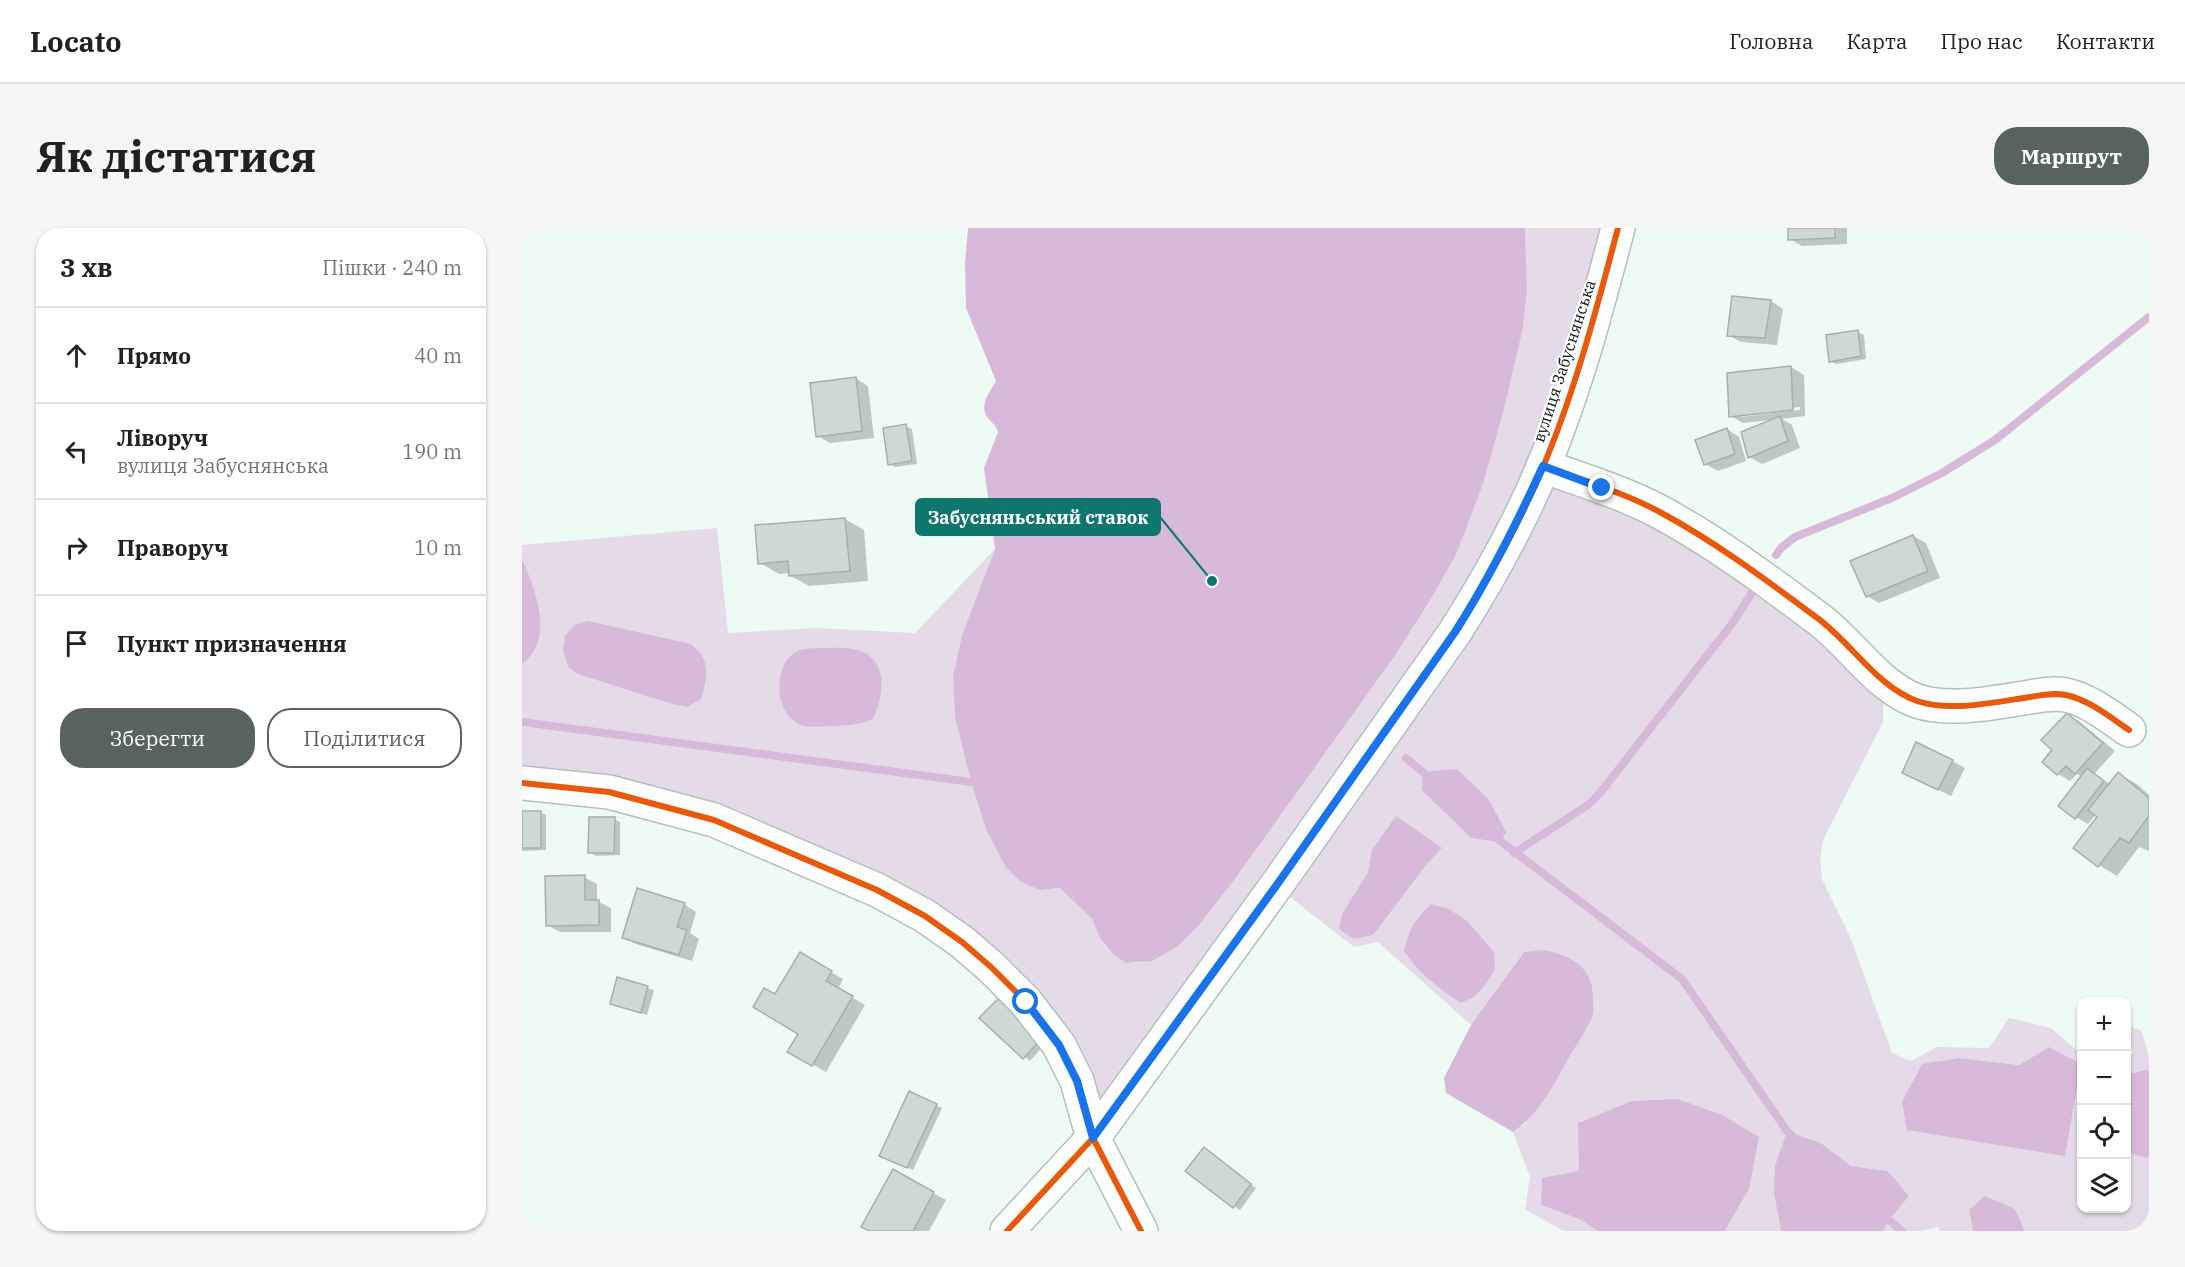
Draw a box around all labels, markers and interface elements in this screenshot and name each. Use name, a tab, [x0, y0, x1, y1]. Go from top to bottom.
text: Locato	[30, 23, 122, 60]
text: Головна	[1729, 27, 1813, 55]
text: Карта	[1846, 27, 1907, 55]
text: Про нас	[1940, 27, 2023, 55]
text: Контакти	[2056, 27, 2155, 55]
button: Маршрут	[1994, 127, 2149, 185]
text: Як дістатися	[36, 129, 316, 184]
text: 3 хв	[60, 250, 113, 284]
text: Пішки · 240 m	[322, 254, 462, 281]
street label: вулиця Забуснянська	[1528, 277, 1600, 445]
icon: ahead	[60, 339, 93, 372]
text: Прямо	[117, 341, 191, 370]
text: 40 m	[414, 342, 462, 369]
text: Ліворуч	[117, 423, 208, 452]
icon: left	[60, 435, 93, 468]
text: 190 m	[402, 438, 462, 465]
text: вулиця Забуснянська	[117, 452, 329, 479]
route end	[1588, 474, 1614, 500]
callout: Забусняньський ставок	[916, 499, 1160, 535]
text: Забусняньський ставок	[928, 506, 1148, 529]
icon: right	[60, 531, 93, 564]
text: Праворуч	[117, 533, 228, 562]
text: 10 m	[414, 534, 462, 561]
icon: arrive	[60, 627, 93, 660]
text: Пункт призначення	[117, 629, 347, 658]
button: Зберегти	[60, 708, 255, 768]
button: Поділитися	[267, 708, 462, 768]
route start	[1012, 988, 1038, 1014]
map controls	[2077, 997, 2131, 1213]
button: +	[2077, 997, 2131, 1051]
button: −	[2077, 1051, 2131, 1105]
button: locate	[2077, 1105, 2131, 1159]
button: layers	[2077, 1159, 2131, 1213]

